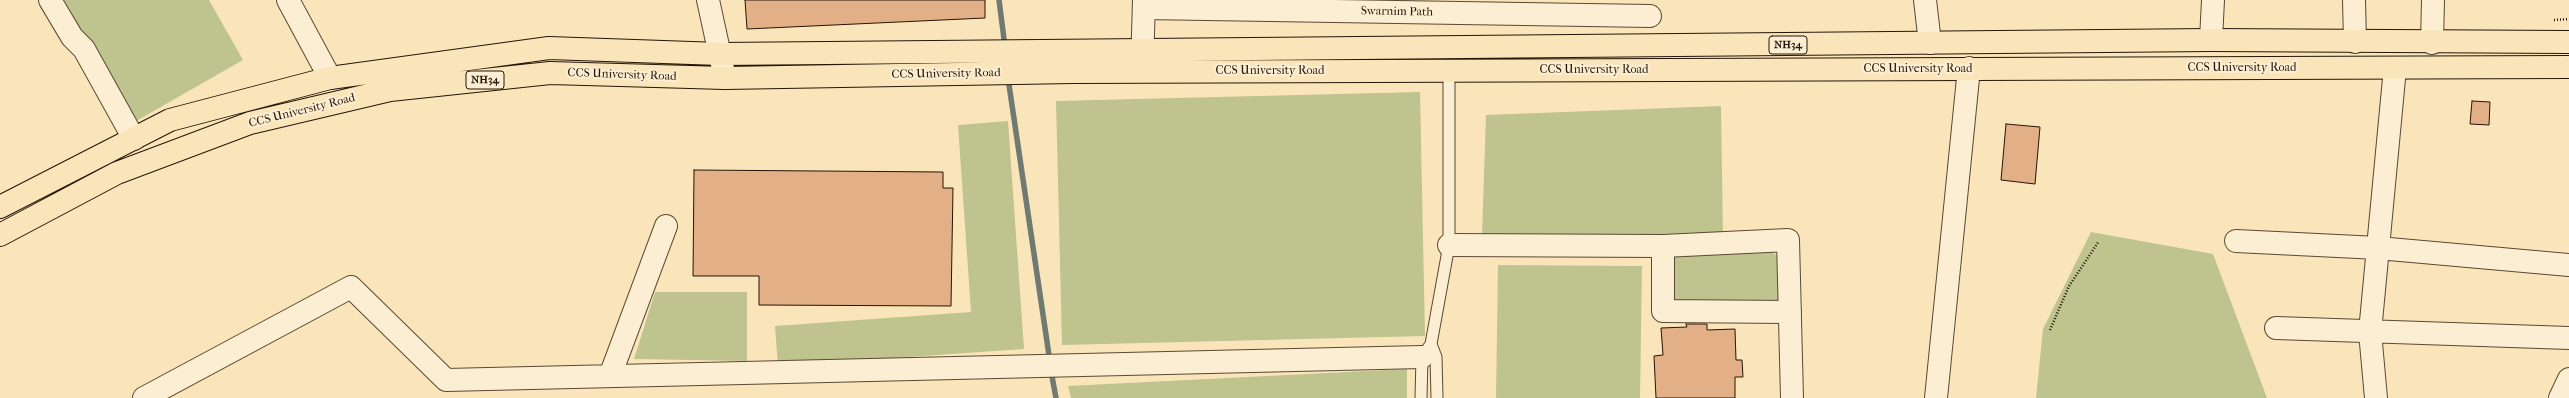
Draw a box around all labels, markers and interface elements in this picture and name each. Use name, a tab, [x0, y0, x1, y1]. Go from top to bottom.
street label: Swarnim Path	[1361, 4, 1433, 20]
road number: NH34	[1769, 36, 1807, 54]
street label: CCS University Road	[2187, 61, 2297, 75]
street label: CCS University Road	[1863, 62, 1973, 76]
street label: CCS University Road	[1539, 63, 1649, 77]
street label: CCS University Road	[1215, 64, 1325, 78]
street label: CCS University Road	[567, 66, 677, 84]
street label: CCS University Road	[891, 66, 1001, 82]
road number: NH34	[466, 71, 504, 89]
street label: CCS University Road	[247, 91, 357, 131]

